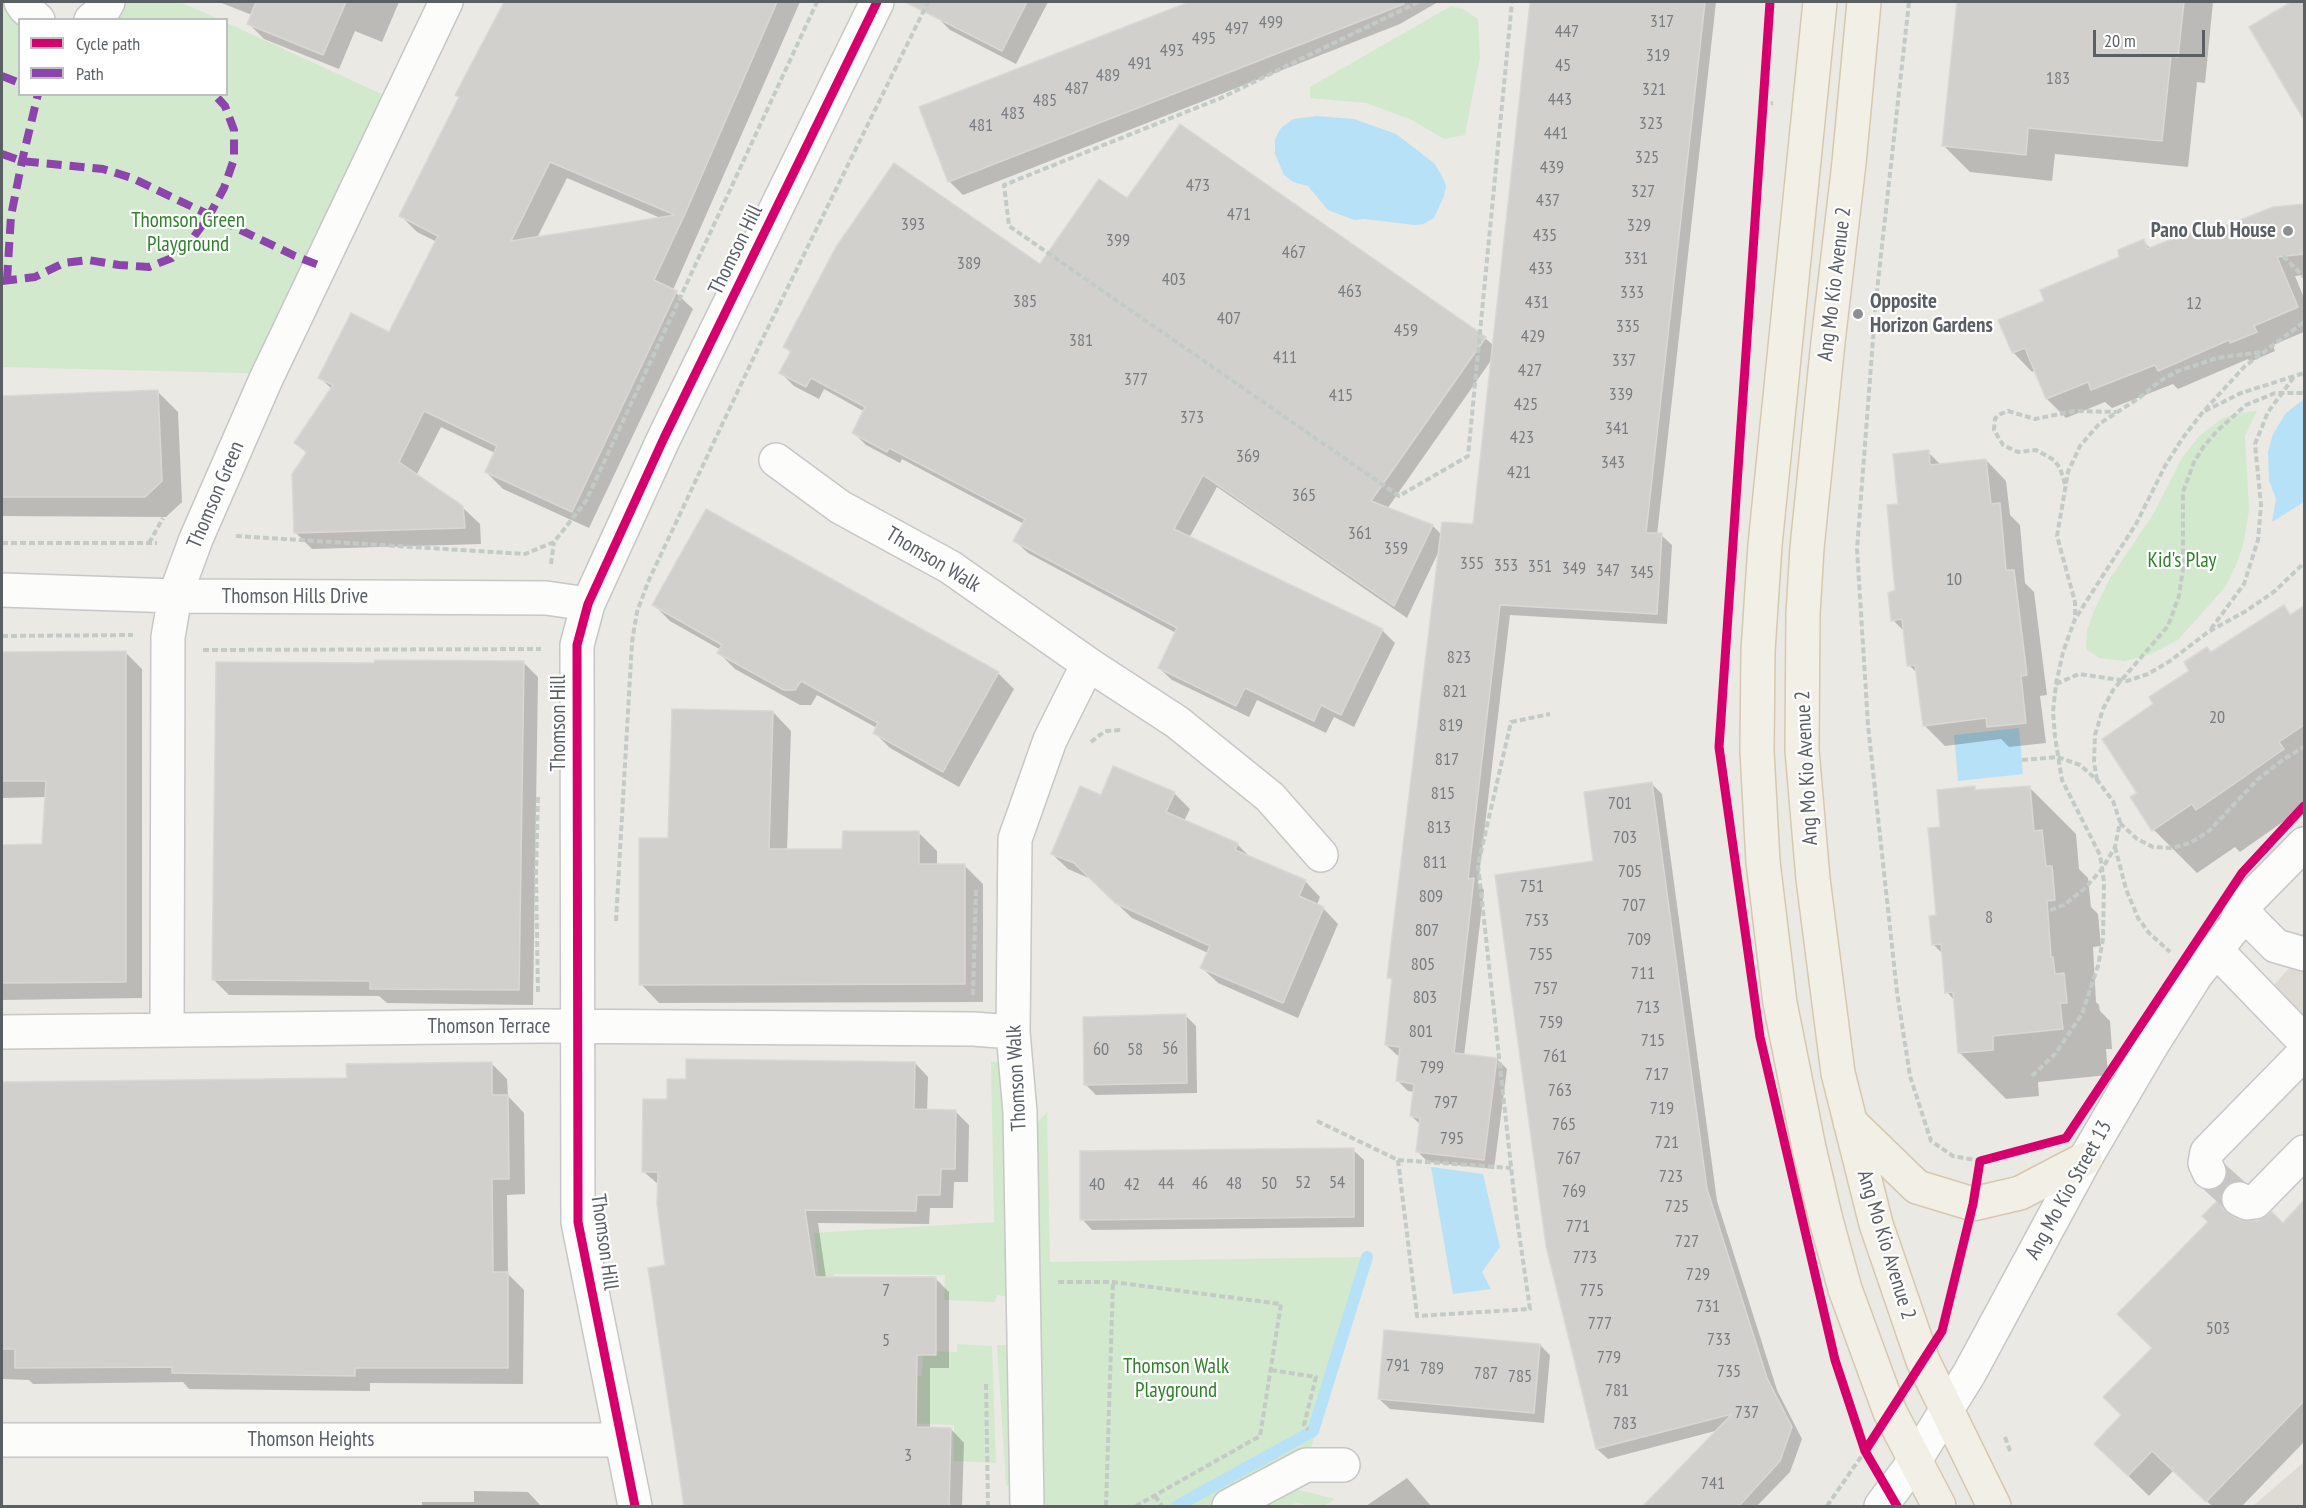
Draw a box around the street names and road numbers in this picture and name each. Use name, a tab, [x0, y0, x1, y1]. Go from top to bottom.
street label: Thomson Hill	[703, 201, 769, 299]
street label: Ang Mo Kio Avenue 2	[1813, 206, 1857, 362]
street label: Thomson Green	[182, 438, 250, 552]
street label: Thomson Walk	[881, 522, 985, 598]
street label: Thomson Hills Drive	[222, 584, 368, 610]
street label: Thomson Hill	[546, 675, 572, 771]
street label: Ang Mo Kio Avenue 2	[1790, 690, 1824, 846]
street label: Thomson Terrace	[428, 1014, 550, 1040]
street label: Thomson Walk	[1002, 1024, 1032, 1132]
street label: Ang Mo Kio Street 13	[2020, 1116, 2118, 1264]
street label: Ang Mo Kio Avenue 2	[1851, 1167, 1921, 1323]
street label: Thomson Hill	[585, 1192, 623, 1292]
street label: Thomson Heights	[248, 1427, 374, 1453]

